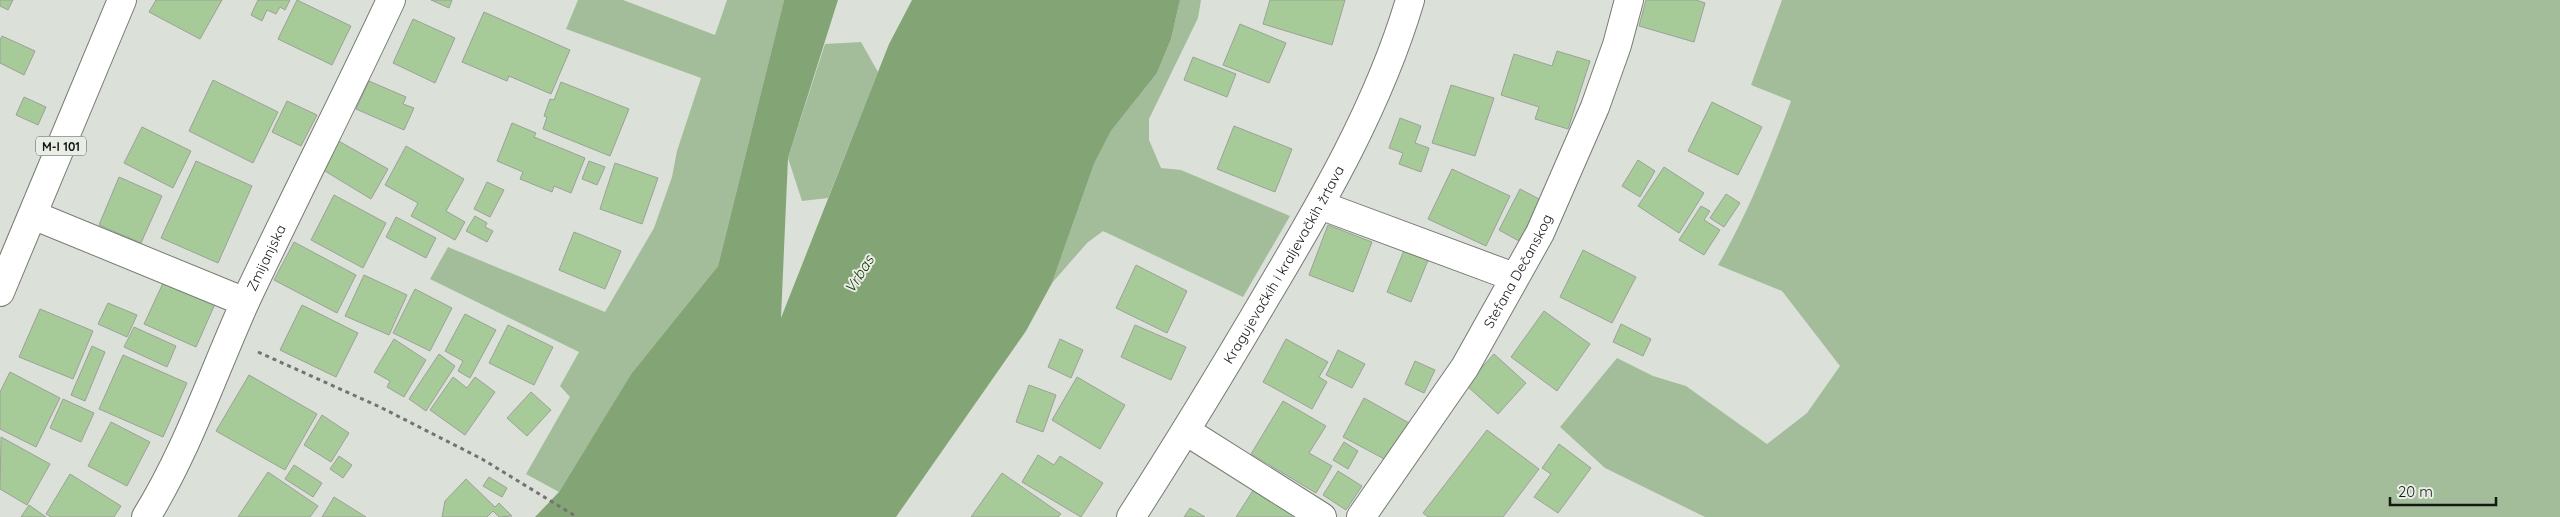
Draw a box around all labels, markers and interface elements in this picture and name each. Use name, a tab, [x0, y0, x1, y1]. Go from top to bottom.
road number: M-I 101	[36, 136, 86, 156]
street label: Kragujevačkih i kraljevačkih žrtava	[1219, 163, 1348, 367]
street label: Stefana Dečanskog	[1480, 211, 1556, 331]
street label: Zmijanjska	[243, 222, 290, 294]
water label: Vrbas	[840, 251, 878, 296]
scale bar	[2390, 474, 2496, 506]
text: 20 m	[2398, 482, 2433, 501]

